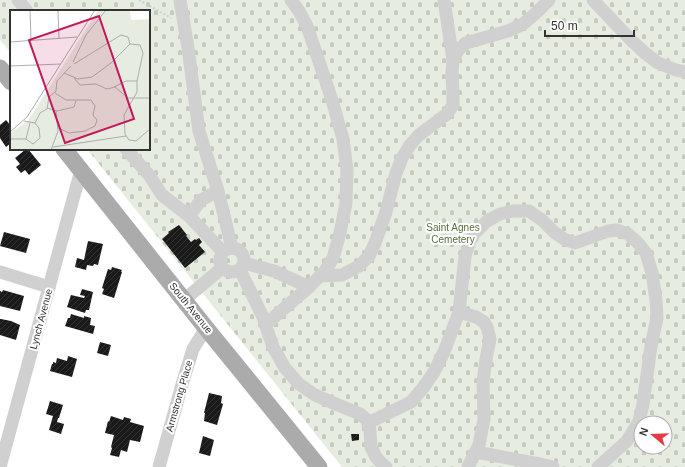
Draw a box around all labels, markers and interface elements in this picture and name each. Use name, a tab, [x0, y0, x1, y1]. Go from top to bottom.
inset map	[10, 10, 150, 150]
scale bar	[545, 12, 634, 38]
text: 50 m	[551, 19, 578, 33]
park label: Saint Agnes Cemetery	[426, 222, 480, 245]
street label: South Avenue	[167, 280, 215, 336]
street label: Lynch Avenue	[28, 287, 54, 351]
street label: Armstrong Place	[164, 359, 195, 433]
north arrow	[633, 415, 673, 455]
text: N	[637, 426, 651, 437]

